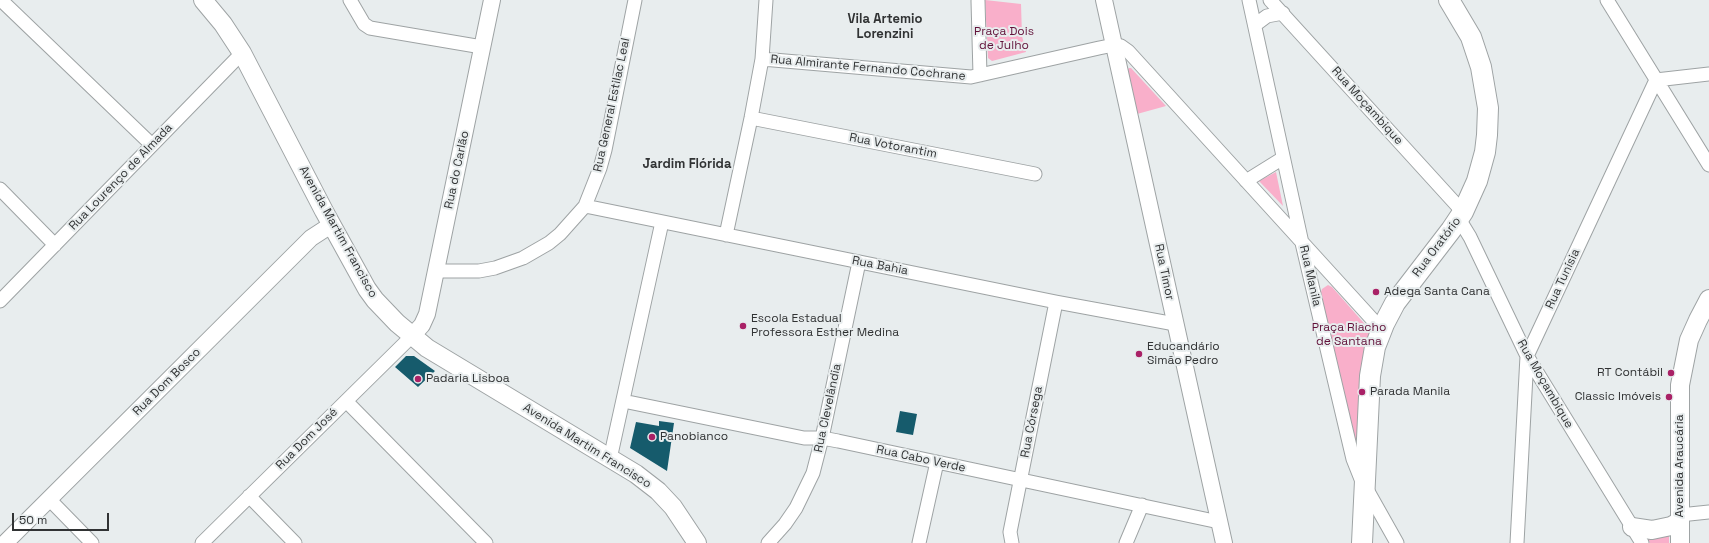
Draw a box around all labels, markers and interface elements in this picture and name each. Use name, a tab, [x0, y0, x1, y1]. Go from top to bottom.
district label: Vila Artemio Lorenzini	[848, 11, 922, 42]
park label: Praça Dois de Julho	[974, 25, 1034, 53]
street label: Rua General Estilac Leal	[591, 37, 633, 173]
street label: Rua Almirante Fernando Cochrane	[770, 52, 966, 84]
street label: Rua Moçambique	[1328, 64, 1406, 148]
street label: Rua Lourenço de Almada	[66, 121, 176, 233]
street label: Rua do Carlão	[442, 130, 472, 210]
street label: Rua Votorantim	[848, 130, 938, 162]
district label: Jardim Flórida	[643, 156, 731, 172]
street label: Avenida Martim Francisco	[296, 164, 380, 300]
street label: Rua Oratório	[1410, 214, 1464, 280]
street label: Rua Timor	[1151, 243, 1177, 301]
street label: Rua Manila	[1296, 244, 1324, 308]
street label: Rua Tunísia	[1543, 247, 1583, 311]
street label: Rua Bahia	[851, 254, 909, 278]
place label: Adega Santa Cana	[1384, 285, 1490, 299]
marker: Adega Santa Cana	[1371, 287, 1381, 297]
place label: Escola Estadual Professora Esther Medina	[751, 312, 899, 340]
marker: Escola Estadual Professora Esther Medina	[738, 321, 748, 331]
park label: Praça Riacho de Santana	[1312, 321, 1386, 349]
street label: Rua Moçambique	[1514, 337, 1576, 431]
place label: Educandário Simão Pedro	[1147, 340, 1220, 368]
street label: Rua Dom Bosco	[130, 345, 204, 419]
marker: Educandário Simão Pedro	[1134, 349, 1144, 359]
street label: Rua Clevelândia	[812, 362, 844, 454]
place label: RT Contábil	[1597, 366, 1663, 380]
marker: RT Contábil	[1666, 368, 1676, 378]
place label: Padaria Lisboa	[426, 372, 510, 386]
marker: Padaria Lisboa	[413, 374, 423, 384]
street label: Rua Córsega	[1018, 385, 1046, 459]
place label: Parada Manila	[1370, 385, 1450, 399]
marker: Parada Manila	[1357, 387, 1367, 397]
place label: Classic Imóveis	[1575, 390, 1661, 404]
marker: Classic Imóveis	[1664, 392, 1674, 402]
street label: Avenida Martim Francisco	[520, 401, 654, 491]
street label: Rua Dom José	[273, 405, 341, 473]
street label: Avenida Araucária	[1673, 414, 1687, 518]
place label: Panobianco	[660, 430, 728, 444]
marker: Panobianco	[647, 432, 657, 442]
street label: Rua Cabo Verde	[875, 443, 967, 475]
scale bar	[14, 505, 111, 531]
text: 50 m	[19, 512, 47, 528]

